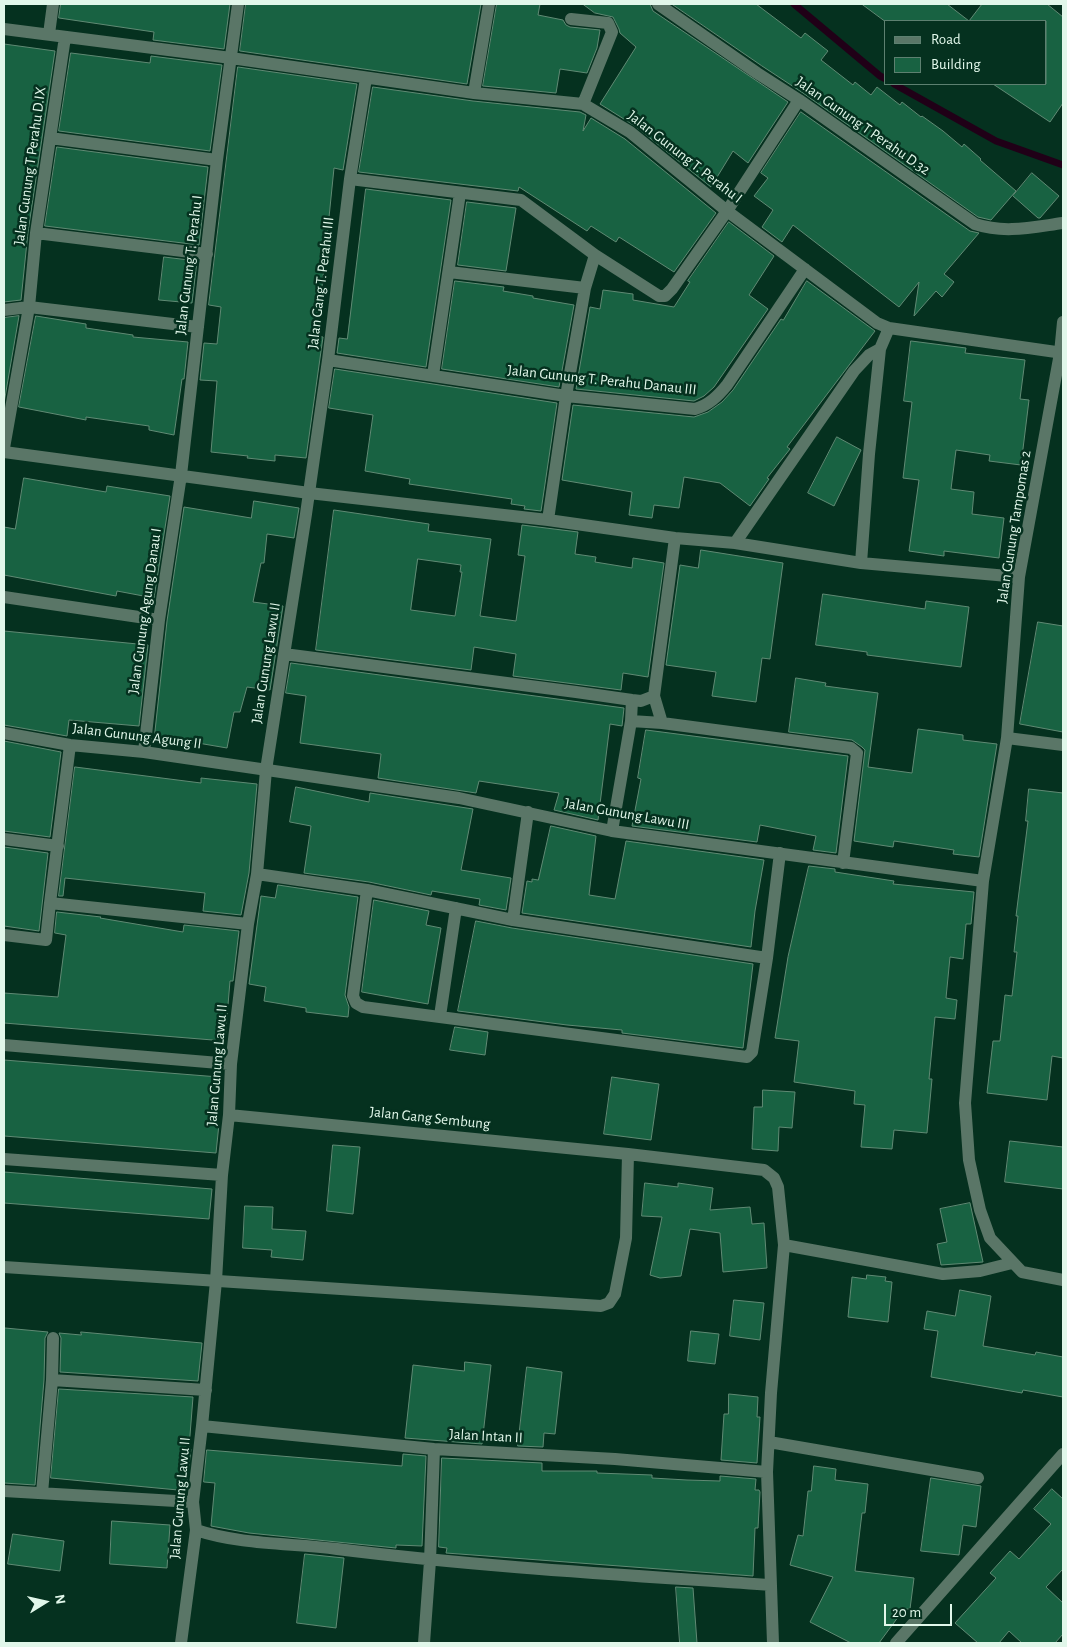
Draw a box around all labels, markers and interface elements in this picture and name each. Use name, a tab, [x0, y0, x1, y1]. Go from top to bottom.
legend	[884, 20, 1047, 85]
text: Road	[931, 32, 961, 47]
text: Building	[931, 57, 981, 72]
street label: Jalan Gunung T Perahu D.32	[792, 73, 934, 179]
street label: Jalan Gunung T Perahu D.IX	[10, 86, 50, 246]
street label: Jalan Gunung T. Perahu I	[624, 107, 746, 207]
street label: Jalan Gunung T. Perahu I	[171, 194, 207, 336]
street label: Jalan Gang T. Perahu III	[304, 216, 338, 350]
street label: Jalan Gunung T. Perahu Danau III	[507, 361, 697, 399]
street label: Jalan Gunung Tampomas 2	[993, 449, 1035, 605]
street label: Jalan Gunung Agung Danau I	[124, 527, 166, 695]
street label: Jalan Gunung Lawu II	[248, 601, 284, 725]
street label: Jalan Gunung Agung II	[71, 719, 203, 753]
street label: Jalan Gunung Lawu III	[563, 794, 691, 834]
street label: Jalan Gunung Lawu II	[203, 1003, 231, 1127]
street label: Jalan Gang Sembung	[369, 1103, 491, 1133]
street label: Jalan Intan II	[449, 1425, 523, 1447]
street label: Jalan Gunung Lawu II	[166, 1436, 194, 1560]
north arrow	[20, 1577, 70, 1627]
text: N	[52, 1593, 68, 1605]
scale bar	[887, 1594, 954, 1626]
text: 20 m	[892, 1605, 921, 1620]

